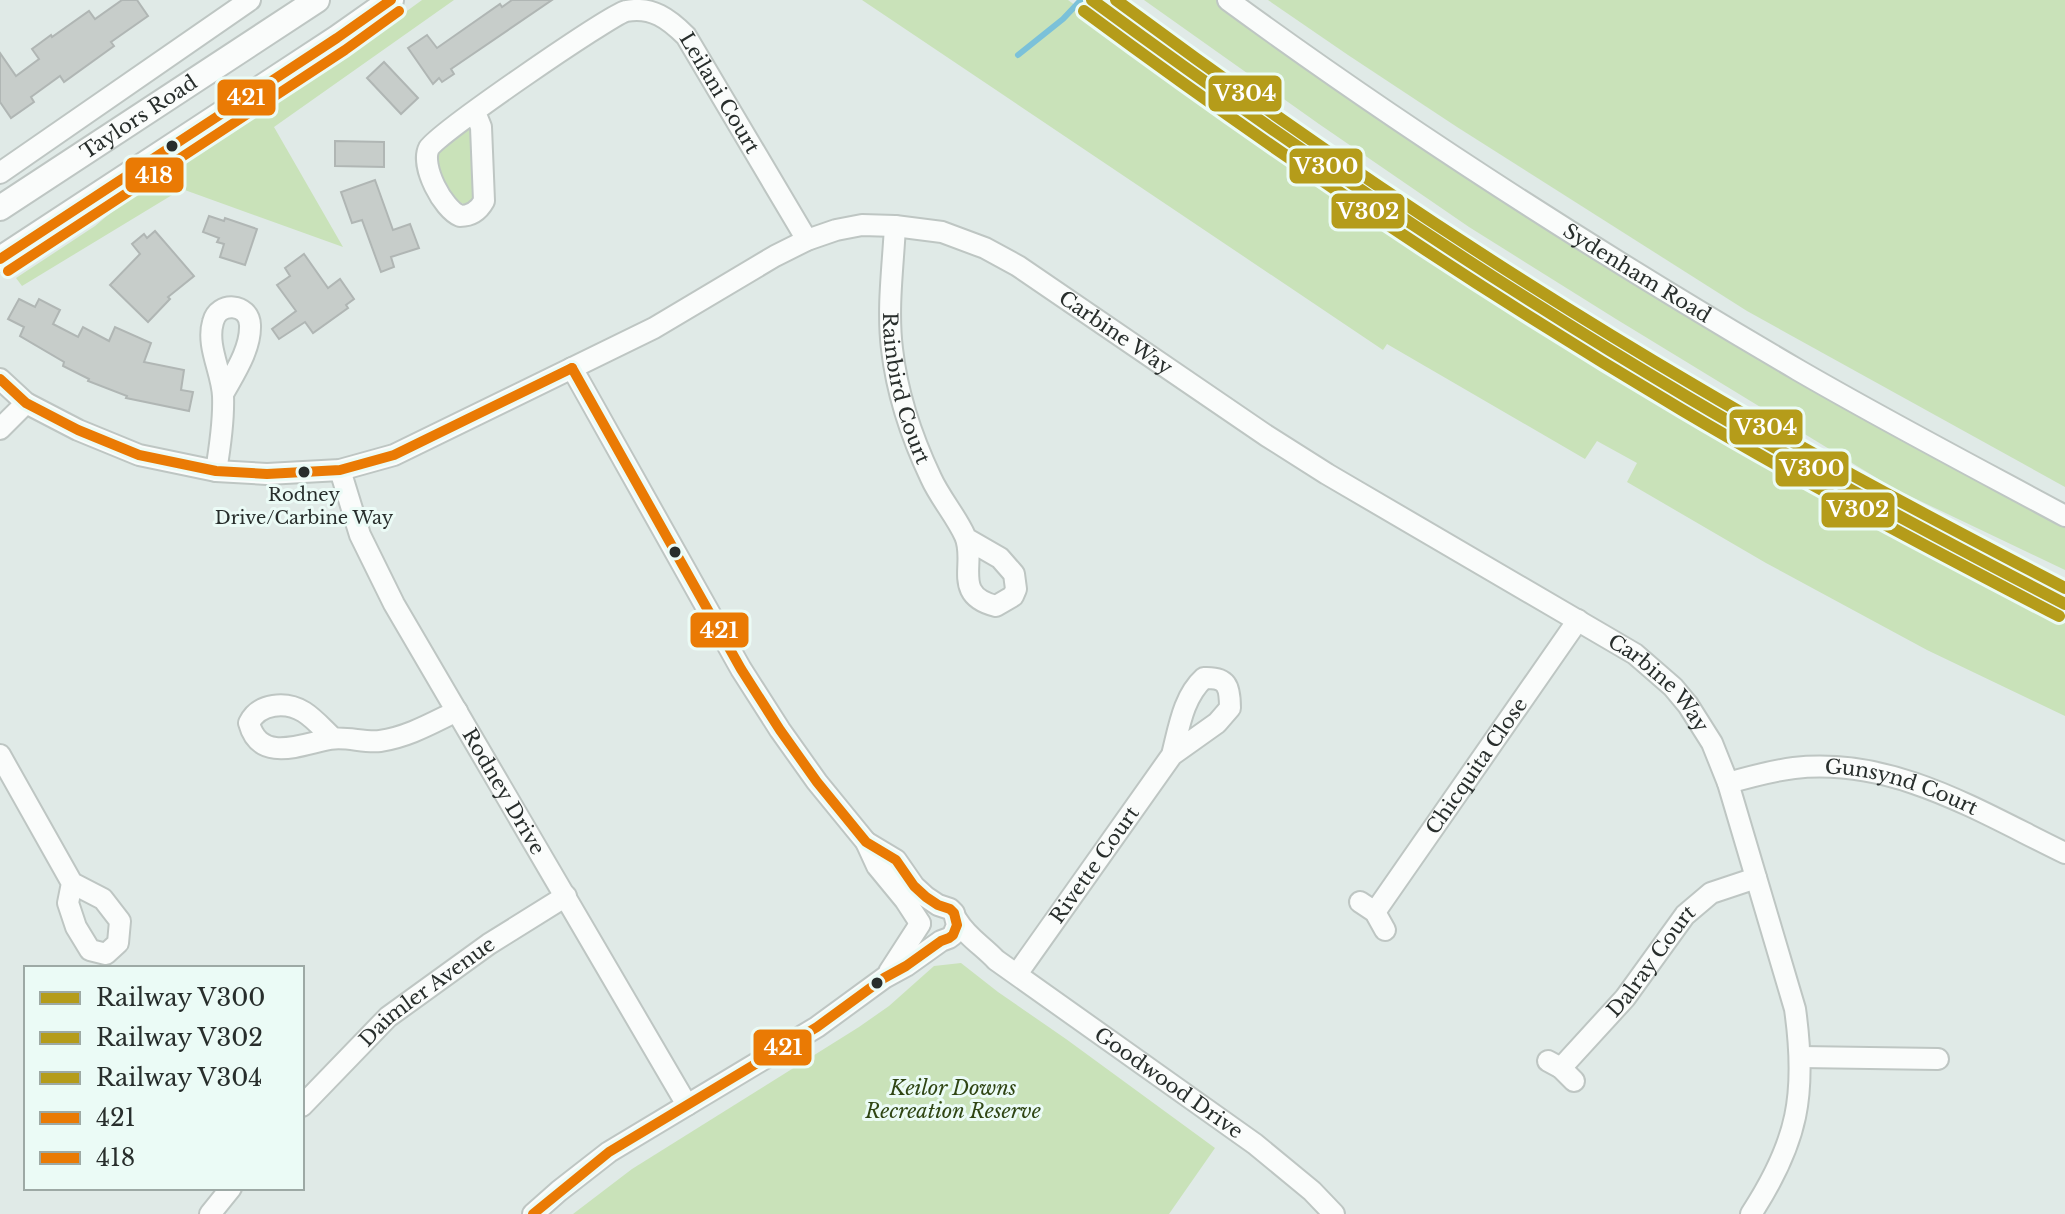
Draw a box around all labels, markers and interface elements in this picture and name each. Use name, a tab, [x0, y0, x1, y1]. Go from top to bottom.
street label: Leilani Court	[675, 28, 765, 158]
street label: Taylors Road	[76, 70, 202, 164]
line badge: V304	[1207, 74, 1283, 113]
line badge: 421	[216, 78, 277, 117]
text: V304	[1213, 80, 1276, 107]
text: 421	[227, 84, 266, 111]
unlabelled marker	[164, 138, 180, 154]
line badge: V300	[1288, 147, 1364, 185]
text: V300	[1293, 153, 1358, 180]
line badge: 418	[124, 156, 185, 194]
text: 418	[135, 162, 173, 189]
line badge: V302	[1330, 192, 1406, 230]
text: V302	[1336, 198, 1399, 225]
street label: Sydenham Road	[1559, 219, 1715, 328]
street label: Carbine Way	[1054, 286, 1177, 380]
street label: Rainbird Court	[878, 312, 935, 468]
line badge: V304	[1728, 408, 1804, 446]
text: V304	[1734, 414, 1797, 441]
line badge: V300	[1774, 450, 1850, 488]
text: V300	[1779, 455, 1844, 482]
marker: Rodney Drive/Carbine Way	[296, 464, 312, 480]
place label: Rodney Drive/Carbine Way	[215, 484, 394, 529]
line badge: V302	[1820, 491, 1896, 529]
text: V302	[1826, 496, 1889, 523]
unlabelled marker	[667, 544, 683, 560]
line badge: 421	[689, 611, 750, 649]
text: 421	[700, 617, 739, 644]
street label: Carbine Way	[1604, 629, 1714, 736]
street label: Chicquita Close	[1421, 693, 1532, 839]
street label: Rodney Drive	[457, 724, 550, 859]
street label: Gunsynd Court	[1824, 754, 1982, 820]
street label: Rivette Court	[1045, 801, 1144, 928]
street label: Dalray Court	[1602, 900, 1700, 1022]
street label: Daimler Avenue	[354, 932, 499, 1051]
legend	[24, 966, 304, 1190]
unlabelled marker	[869, 975, 885, 991]
text: Railway V300	[96, 983, 265, 1012]
street label: Goodwood Drive	[1090, 1022, 1248, 1144]
text: Railway V302	[96, 1023, 263, 1052]
line badge: 421	[752, 1028, 813, 1067]
text: 421	[764, 1034, 803, 1061]
text: Railway V304	[96, 1063, 262, 1092]
park label: Keilor Downs Recreation Reserve	[864, 1076, 1041, 1123]
text: 421	[96, 1103, 136, 1132]
text: 418	[96, 1143, 135, 1172]

